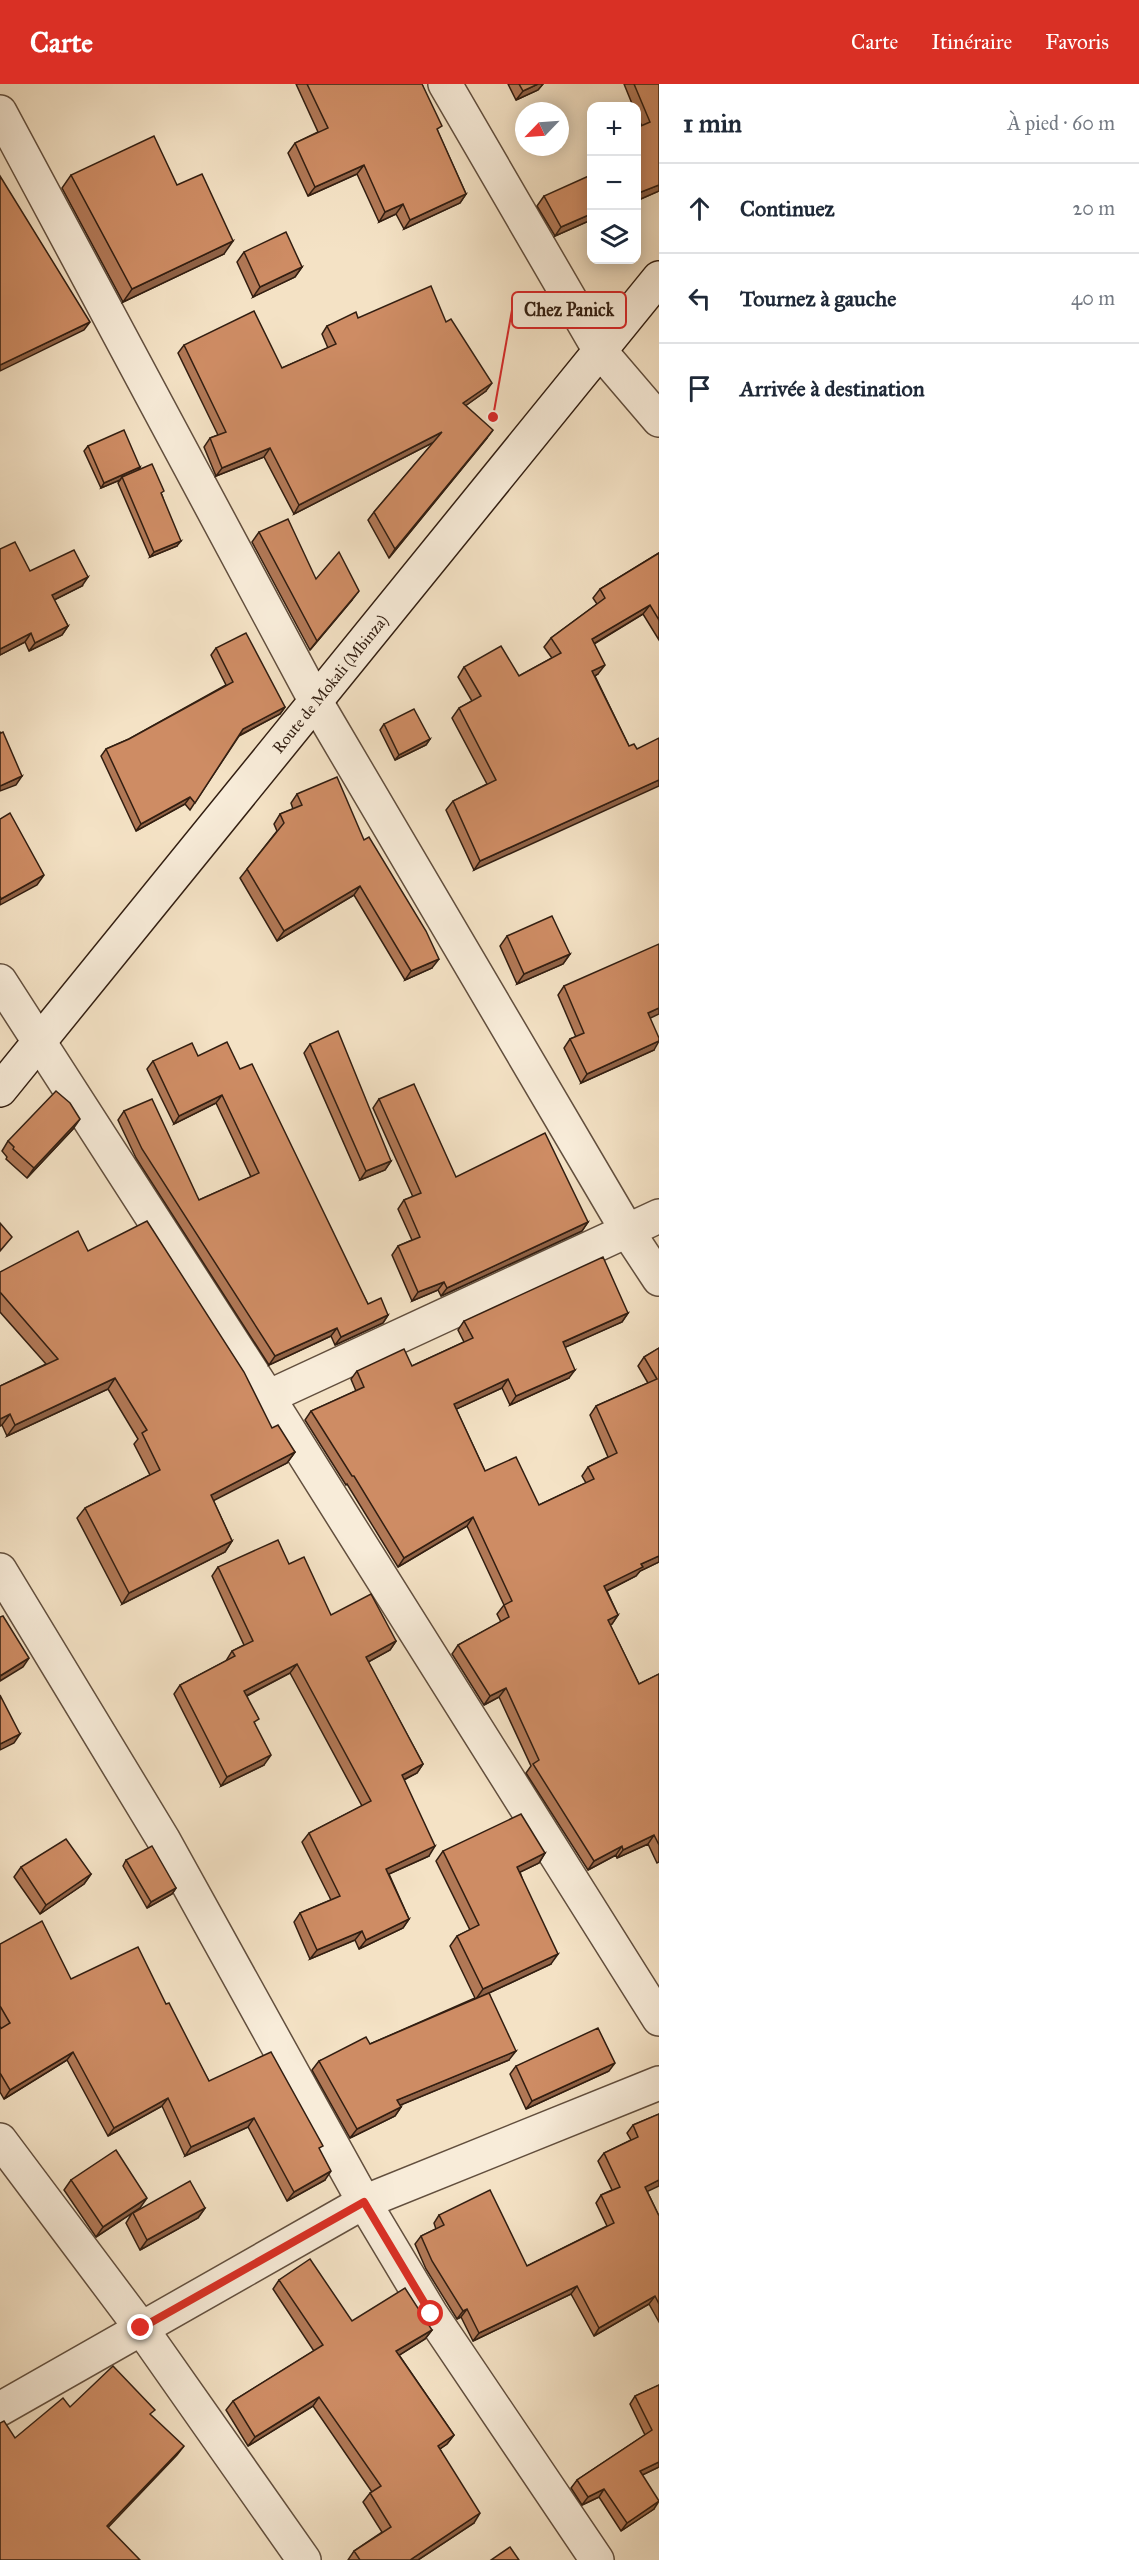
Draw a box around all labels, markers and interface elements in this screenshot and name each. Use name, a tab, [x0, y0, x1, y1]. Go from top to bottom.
text: Carte	[30, 25, 93, 60]
text: Carte	[851, 29, 898, 55]
text: Itinéraire	[931, 29, 1012, 55]
text: Favoris	[1045, 29, 1109, 55]
north arrow	[515, 102, 569, 156]
map controls	[587, 102, 641, 264]
button: +	[587, 102, 641, 156]
text: 1 min	[683, 107, 742, 139]
text: À pied · 60 m	[1007, 111, 1115, 135]
button: −	[587, 156, 641, 210]
icon: ahead	[683, 192, 716, 225]
text: Continuez	[740, 195, 835, 222]
text: 20 m	[1072, 196, 1115, 220]
button: layers	[587, 210, 641, 264]
icon: left	[683, 282, 716, 315]
text: Tournez à gauche	[740, 285, 896, 312]
text: 40 m	[1071, 286, 1115, 310]
callout: Chez Panick	[512, 292, 626, 328]
text: Chez Panick	[524, 299, 615, 321]
icon: arrive	[683, 372, 716, 405]
text: Arrivée à destination	[740, 375, 925, 402]
street label: Route de Mokali (Mbinza)	[268, 611, 393, 758]
route start	[417, 2300, 443, 2326]
route end	[127, 2314, 153, 2340]

